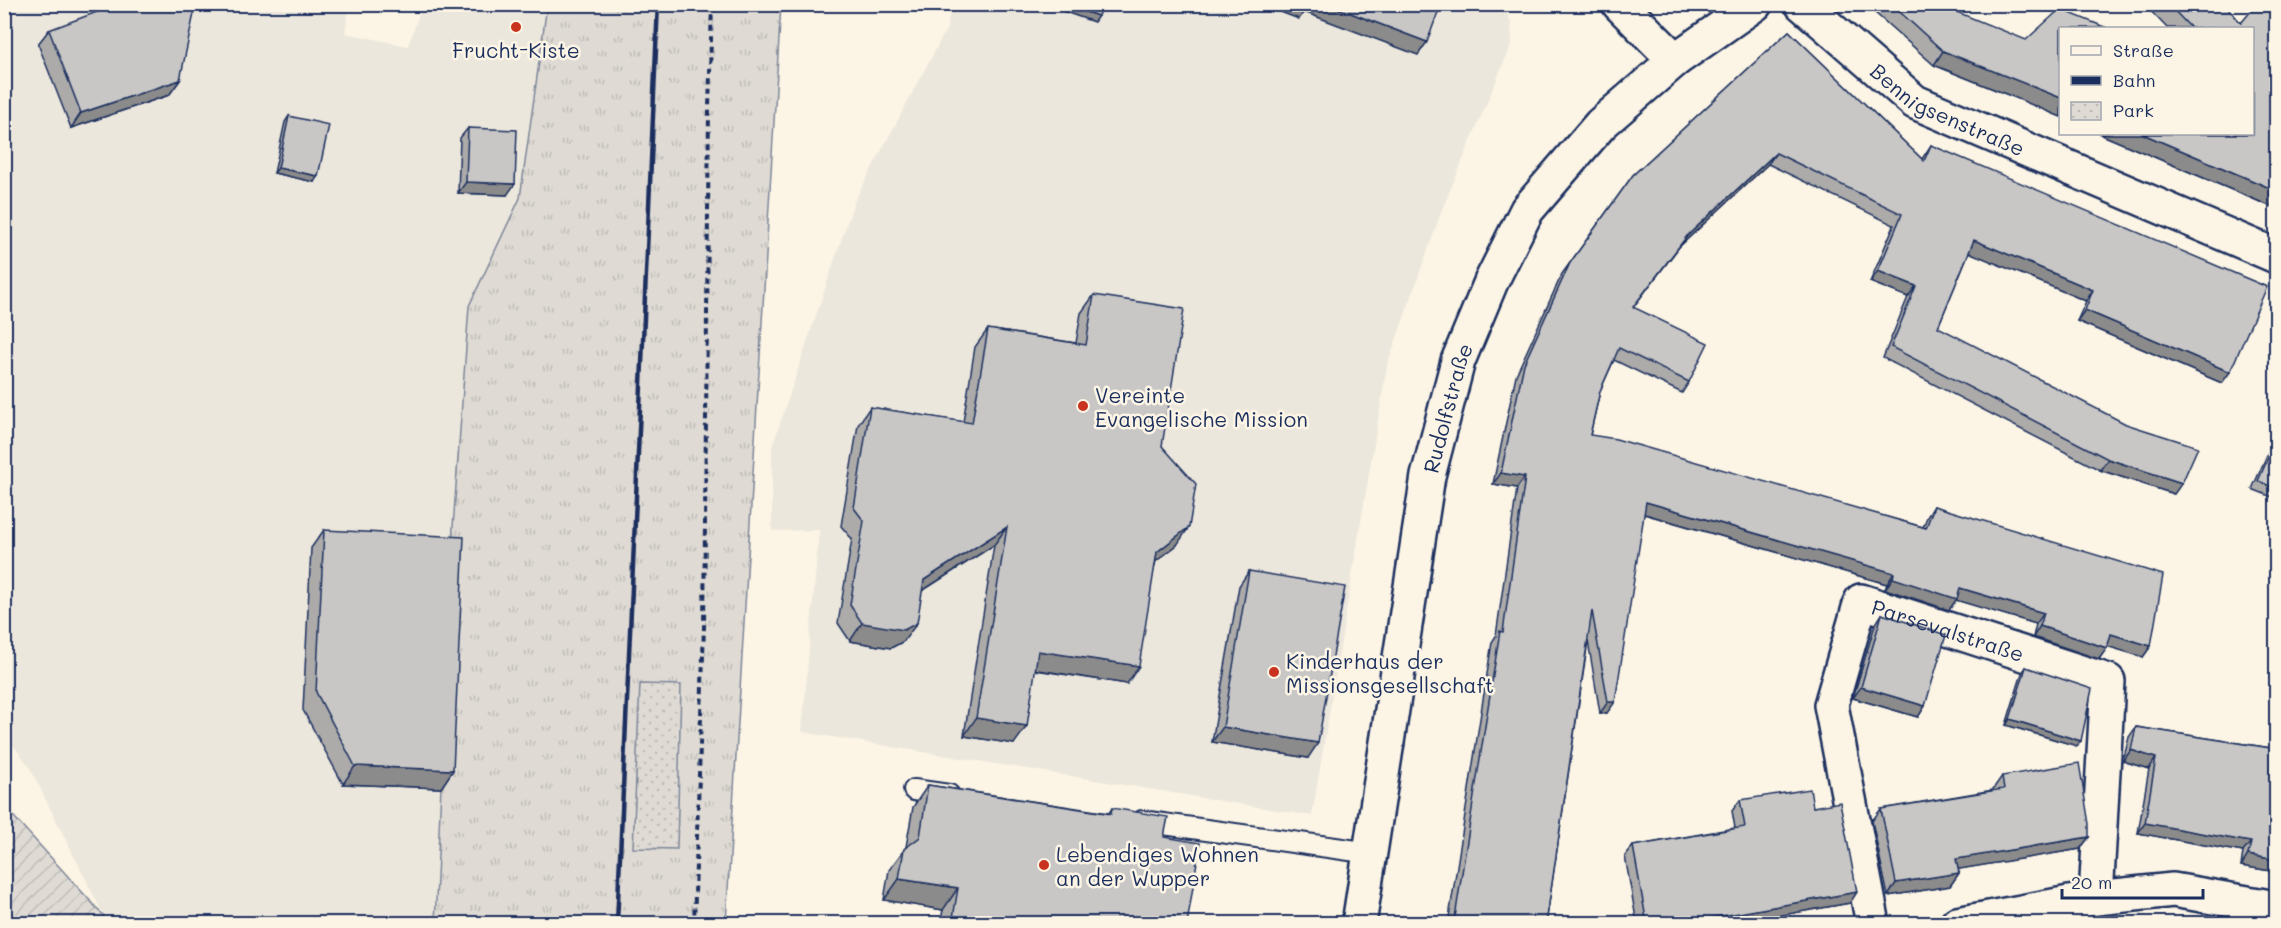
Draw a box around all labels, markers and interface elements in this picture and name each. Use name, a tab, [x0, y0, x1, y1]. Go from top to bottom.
marker: Frucht-Kiste	[509, 20, 523, 34]
legend	[2059, 27, 2254, 135]
place label: Frucht-Kiste	[452, 36, 580, 63]
text: Straße	[2113, 38, 2174, 62]
street label: Bennigsenstraße	[1866, 57, 2029, 161]
text: Bahn	[2113, 68, 2156, 92]
text: Park	[2113, 98, 2154, 122]
street label: Rudolfstraße	[1416, 339, 1478, 476]
place label: Vereinte Evangelische Mission	[1095, 381, 1308, 432]
marker: Vereinte Evangelische Mission	[1076, 399, 1090, 413]
street label: Parsevalstraße	[1869, 592, 2028, 667]
place label: Kinderhaus der Missionsgesellschaft	[1286, 647, 1494, 698]
marker: Kinderhaus der Missionsgesellschaft	[1267, 665, 1281, 679]
place label: Lebendiges Wohnen an der Wupper	[1056, 840, 1259, 891]
marker: Lebendiges Wohnen an der Wupper	[1037, 858, 1051, 872]
scale bar	[2062, 862, 2203, 900]
text: 20 m	[2071, 870, 2112, 894]

